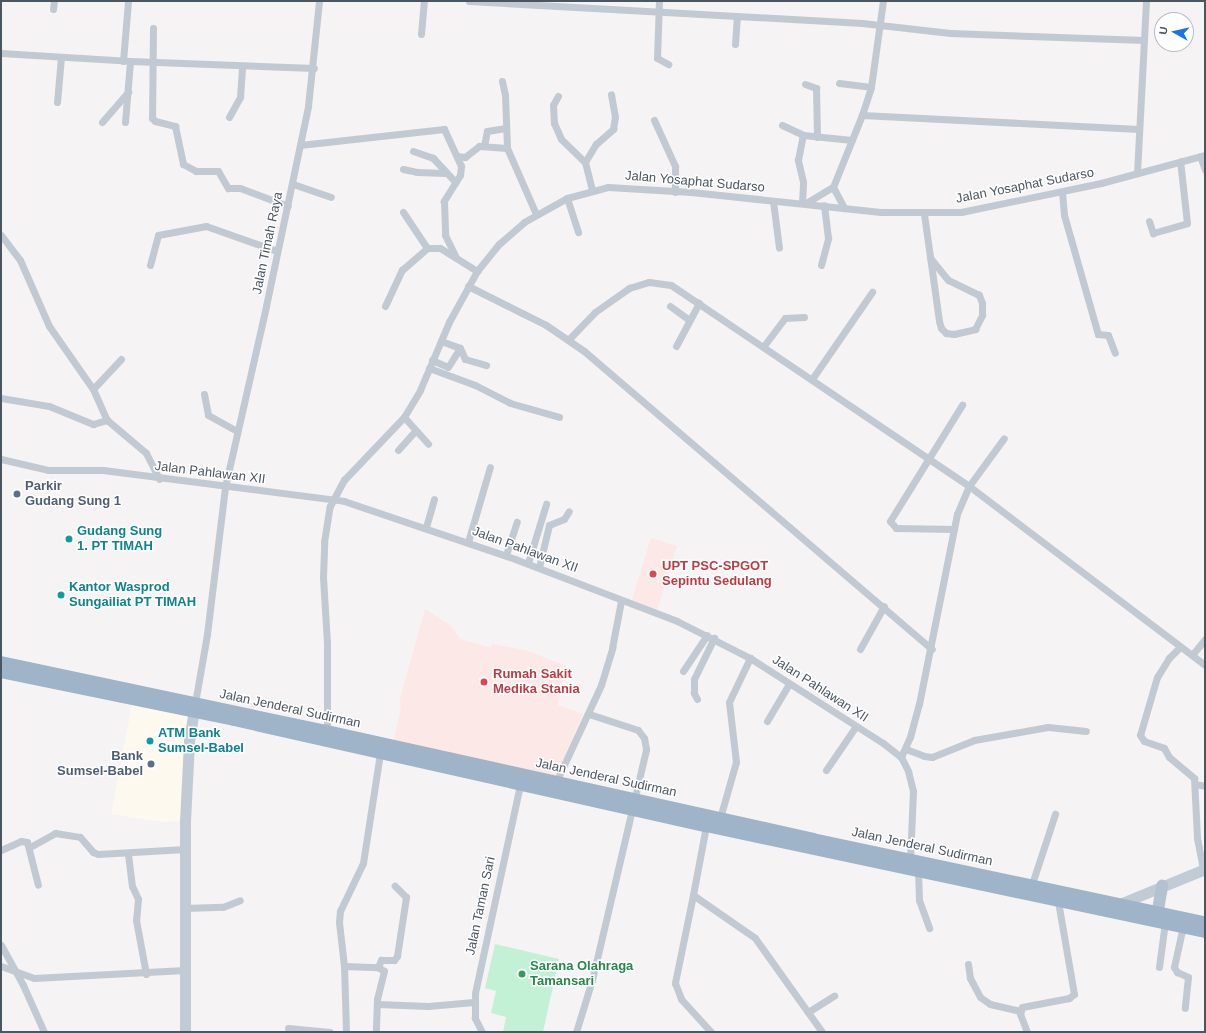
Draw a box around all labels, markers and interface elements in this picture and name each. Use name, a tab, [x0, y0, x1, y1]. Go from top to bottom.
north arrow	[1154, 12, 1194, 52]
text: U	[1157, 26, 1170, 35]
street label: Jalan Yosaphat Sudarso	[955, 165, 1095, 207]
street label: Jalan Yosaphat Sudarso	[624, 168, 766, 196]
street label: Jalan Timah Raya	[250, 190, 286, 296]
street label: Jalan Pahlawan XII	[154, 458, 266, 488]
place label: Parkir Gudang Sung 1	[25, 479, 121, 510]
marker: Parkir Gudang Sung 1	[12, 489, 22, 499]
place label: Gudang Sung 1. PT TIMAH	[77, 524, 162, 555]
street label: Jalan Pahlawan XII	[470, 524, 580, 576]
marker: Gudang Sung 1. PT TIMAH	[64, 534, 74, 544]
place label: UPT PSC-SPGOT Sepintu Sedulang	[662, 559, 772, 590]
marker: UPT PSC-SPGOT Sepintu Sedulang	[647, 568, 659, 580]
place label: Kantor Wasprod Sungailiat PT TIMAH	[69, 580, 196, 611]
marker: Kantor Wasprod Sungailiat PT TIMAH	[56, 590, 66, 600]
street label: Jalan Pahlawan XII	[769, 652, 871, 726]
place label: Rumah Sakit Medika Stania	[493, 667, 580, 698]
marker: Rumah Sakit Medika Stania	[478, 676, 490, 688]
street label: Jalan Jenderal Sudirman	[218, 686, 362, 732]
place label: ATM Bank Sumsel-Babel	[158, 726, 244, 757]
marker: ATM Bank Sumsel-Babel	[145, 736, 155, 746]
place label: Bank Sumsel-Babel	[57, 749, 143, 780]
street label: Jalan Jenderal Sudirman	[534, 755, 678, 801]
marker: Bank Sumsel-Babel	[146, 759, 156, 769]
street label: Jalan Jenderal Sudirman	[850, 824, 994, 870]
street label: Jalan Taman Sari	[463, 855, 499, 957]
place label: Sarana Olahraga Tamansari	[530, 959, 633, 990]
marker: Sarana Olahraga Tamansari	[517, 969, 527, 979]

